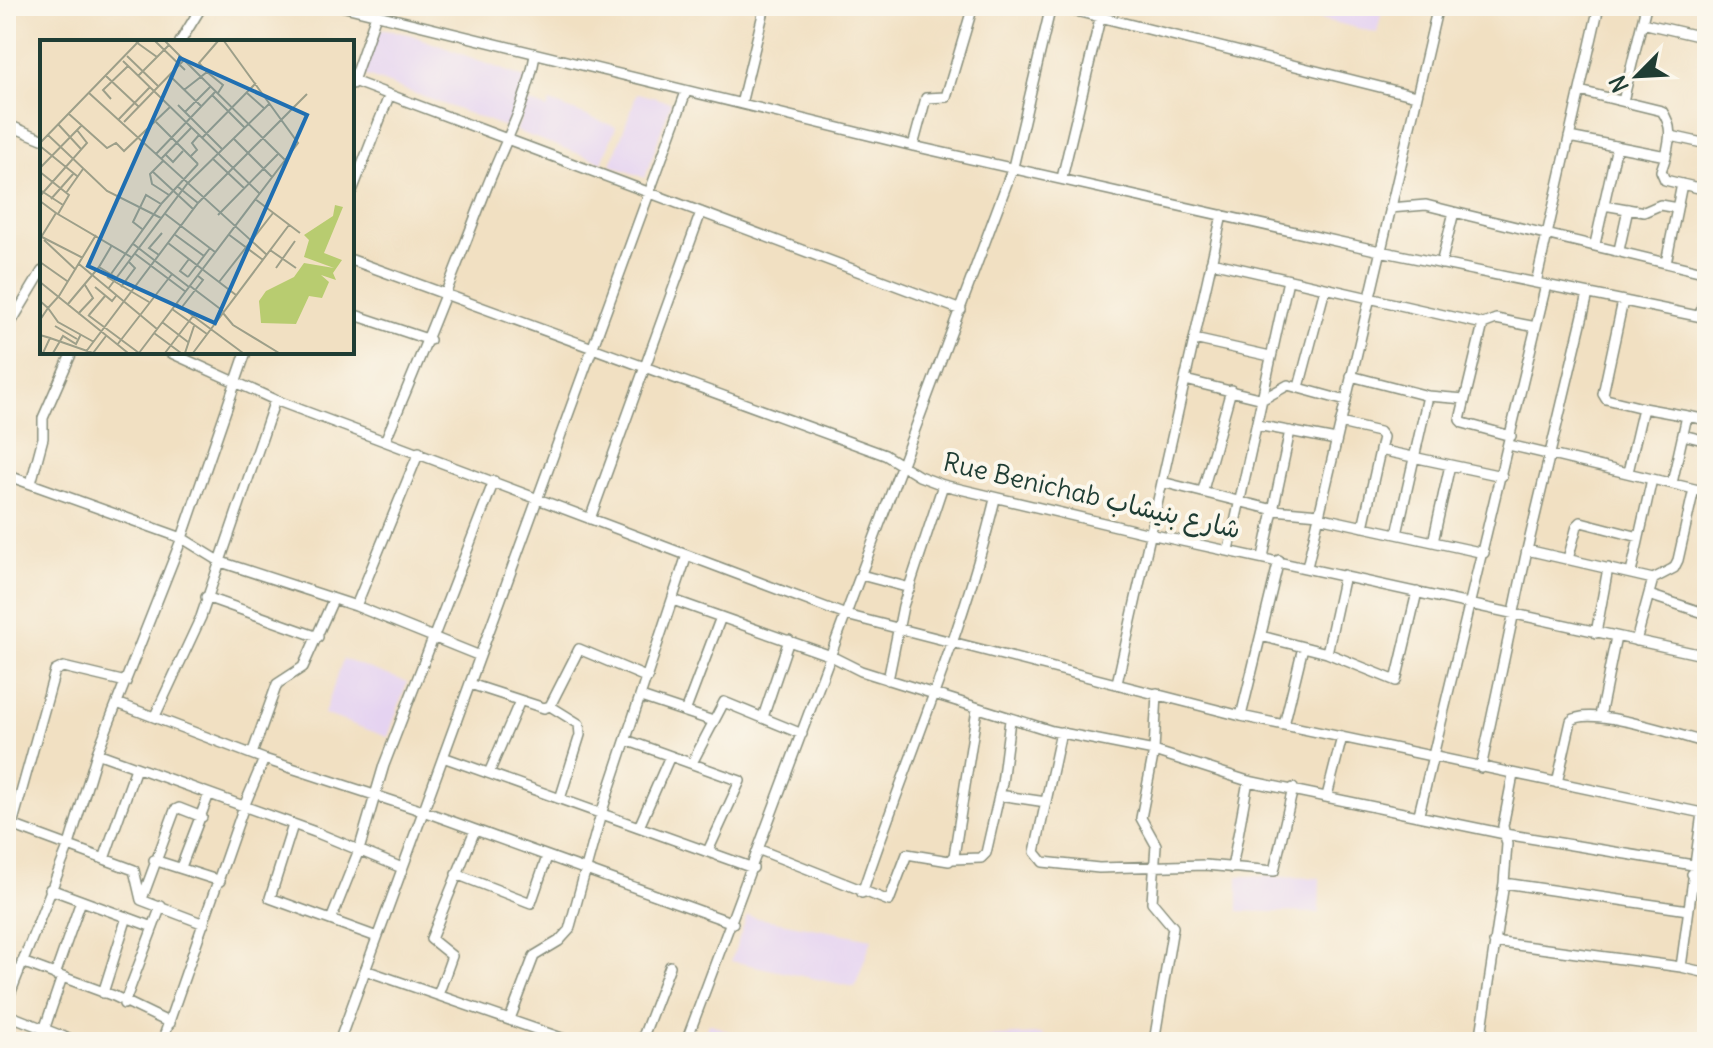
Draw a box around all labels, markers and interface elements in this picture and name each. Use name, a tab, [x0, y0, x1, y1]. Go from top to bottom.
north arrow	[1597, 36, 1677, 116]
inset map	[40, 40, 354, 354]
text: N	[1603, 71, 1635, 97]
street label: Rue Benichab شارع بنيشاب	[940, 445, 1244, 547]

